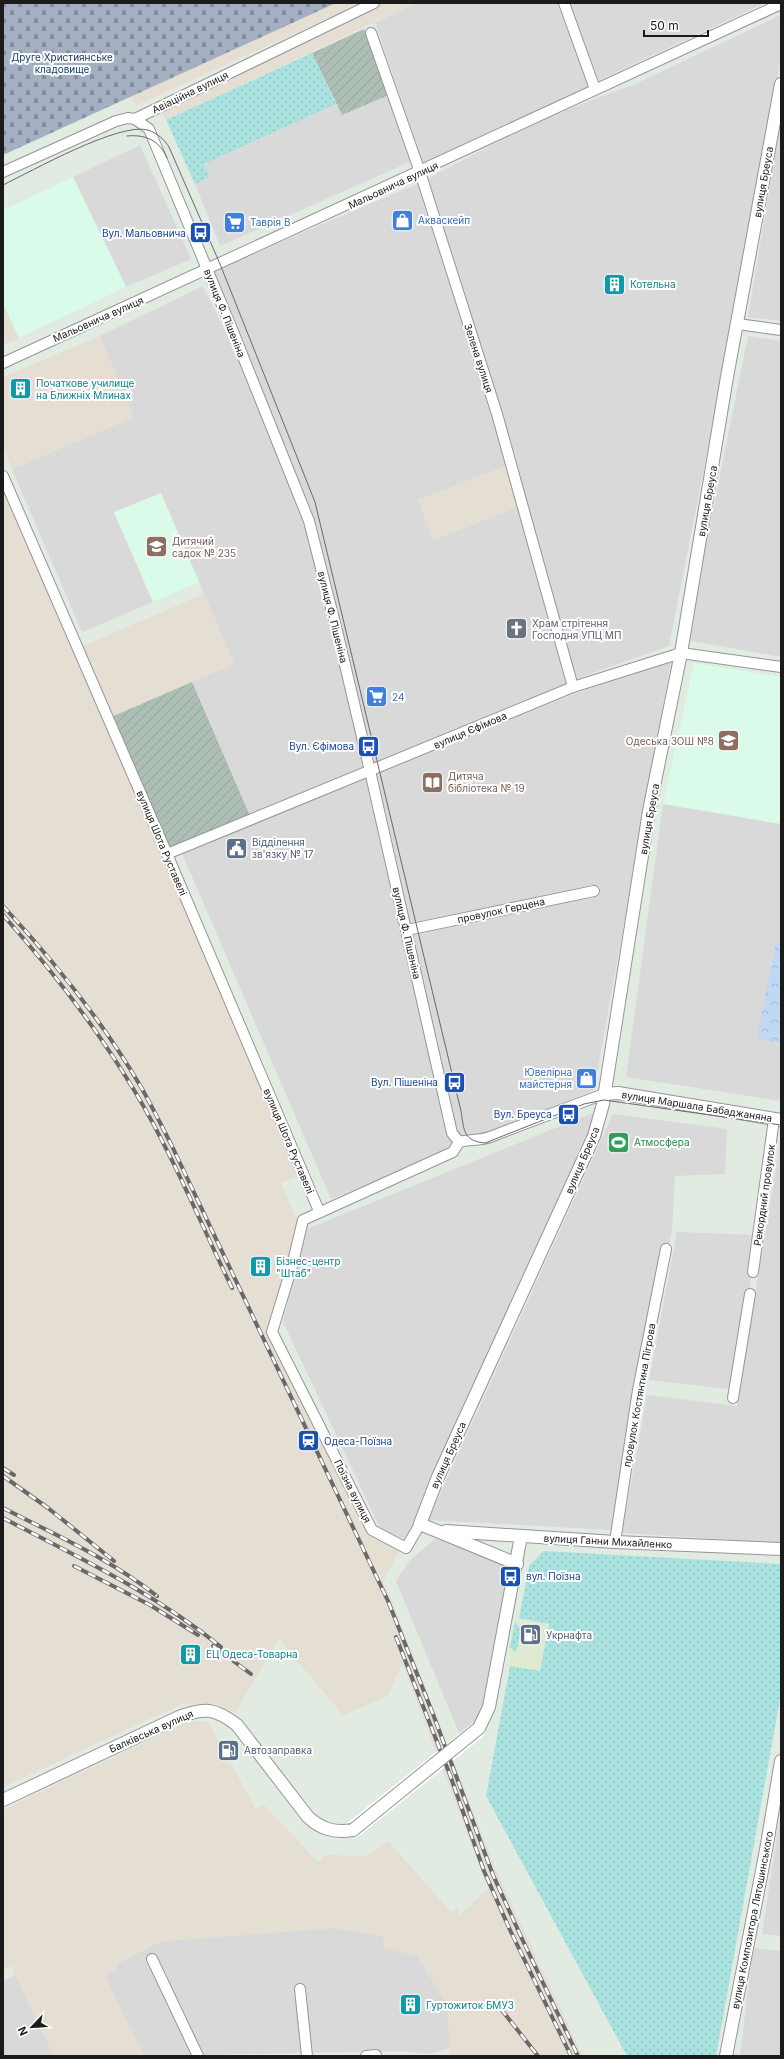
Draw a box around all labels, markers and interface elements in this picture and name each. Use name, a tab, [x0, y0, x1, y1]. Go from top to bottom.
scale bar	[644, 12, 708, 38]
text: 50 m	[650, 18, 679, 33]
park label: Друге Християнське кладовище	[11, 51, 113, 75]
street label: Авіаційна вулиця	[150, 68, 230, 116]
street label: вулиця Бреуса	[751, 146, 775, 218]
street label: Мальовнича вулиця	[346, 159, 440, 211]
shop icon: Акваскейп	[390, 207, 416, 233]
supermarket icon: Таврія В	[221, 209, 247, 235]
place label: Акваскейп	[418, 214, 470, 226]
place label: Таврія В	[250, 216, 290, 228]
bus stop icon: Вул. Мальовнича	[188, 220, 214, 246]
place label: Вул. Мальовнича	[102, 227, 186, 239]
street label: вулиця Ф. Пішеніна	[202, 267, 248, 359]
building icon: Котельна	[601, 271, 627, 297]
place label: Котельна	[630, 278, 676, 290]
street label: Мальовнича вулиця	[51, 294, 145, 344]
street label: Зелена вулиця	[462, 322, 496, 394]
building icon: Початкове училище на Ближніх Млинах	[7, 376, 33, 402]
place label: Початкове училище на Ближніх Млинах	[36, 377, 134, 401]
street label: вулиця Бреуса	[695, 465, 719, 537]
school or university icon: Дитячий садок № 235	[144, 534, 170, 560]
place label: Дитячий садок № 235	[172, 535, 236, 559]
street label: вулиця Ф. Пішеніна	[316, 570, 350, 664]
church icon: Храм стрітення Господня УПЦ МП	[504, 616, 530, 642]
place label: Храм стрітення Господня УПЦ МП	[532, 617, 621, 641]
supermarket icon: 24	[364, 684, 390, 710]
place label: 24	[392, 691, 404, 703]
street label: вулиця Єфімова	[432, 709, 508, 751]
school or university icon: Одеська ЗОШ №8	[716, 728, 742, 754]
bus stop icon: Вул. Єфімова	[356, 733, 382, 759]
place label: Одеська ЗОШ №8	[626, 735, 714, 747]
place label: Вул. Єфімова	[289, 740, 354, 752]
library icon: Дитяча бібліотека № 19	[419, 769, 445, 795]
place label: Дитяча бібліотека № 19	[448, 770, 525, 794]
street label: вулиця Бреуса	[637, 783, 661, 855]
street label: вулиця Шота Руставелі	[134, 789, 190, 897]
public building icon: Відділення зв'язку № 17	[224, 835, 250, 861]
place label: Відділення зв'язку № 17	[252, 836, 314, 860]
street label: вулиця Ф. Пішеніна	[391, 886, 423, 980]
street label: провулок Герцена	[456, 895, 546, 925]
shop icon: Ювелірна майстерня	[574, 1065, 600, 1091]
place label: Ювелірна майстерня	[519, 1066, 572, 1090]
bus stop icon: Вул. Пішеніна	[441, 1069, 467, 1095]
place label: Вул. Пішеніна	[371, 1076, 438, 1088]
street label: вулиця Шота Руставелі	[261, 1087, 317, 1195]
street label: вулиця Маршала Бабаджаняна	[621, 1088, 773, 1124]
bus stop icon: Вул. Бреуса	[555, 1101, 581, 1127]
place label: Вул. Бреуса	[494, 1108, 552, 1120]
street label: вулиця Бреуса	[562, 1125, 602, 1195]
sports icon: Атмосфера	[606, 1129, 632, 1155]
place label: Атмосфера	[634, 1136, 690, 1148]
street label: Рекордний провулок	[751, 1143, 777, 1246]
building icon: Бізнес-центр "Штаб"	[247, 1254, 273, 1280]
place label: Бізнес-центр "Штаб"	[276, 1255, 341, 1279]
street label: провулок Костянтина Пігрова	[620, 1322, 658, 1468]
street label: вулиця Бреуса	[428, 1420, 468, 1490]
station icon: Одеса-Поїзна	[296, 1428, 322, 1454]
place label: Одеса-Поїзна	[324, 1435, 392, 1447]
street label: Поїзна вулиця	[332, 1457, 374, 1525]
street label: вулиця Ганни Михайленко	[543, 1532, 673, 1550]
bus stop icon: вул. Поїзна	[498, 1563, 524, 1589]
place label: вул. Поїзна	[526, 1570, 581, 1582]
fuel station icon: Укрнафта	[517, 1622, 543, 1648]
place label: Укрнафта	[546, 1629, 592, 1641]
building icon: ЕЦ Одеса-Товарна	[177, 1641, 203, 1667]
place label: ЕЦ Одеса-Товарна	[206, 1648, 298, 1660]
street label: Балківська вулиця	[107, 1707, 195, 1755]
fuel station icon: Автозаправка	[216, 1737, 242, 1763]
place label: Автозаправка	[244, 1744, 312, 1756]
street label: вулиця Композитора Лятошинського	[729, 1830, 775, 2010]
building icon: Гуртожиток БМУЗ	[398, 1992, 424, 2018]
place label: Гуртожиток БМУЗ	[426, 1999, 514, 2011]
north arrow	[12, 2007, 52, 2047]
text: N	[15, 2024, 31, 2038]

